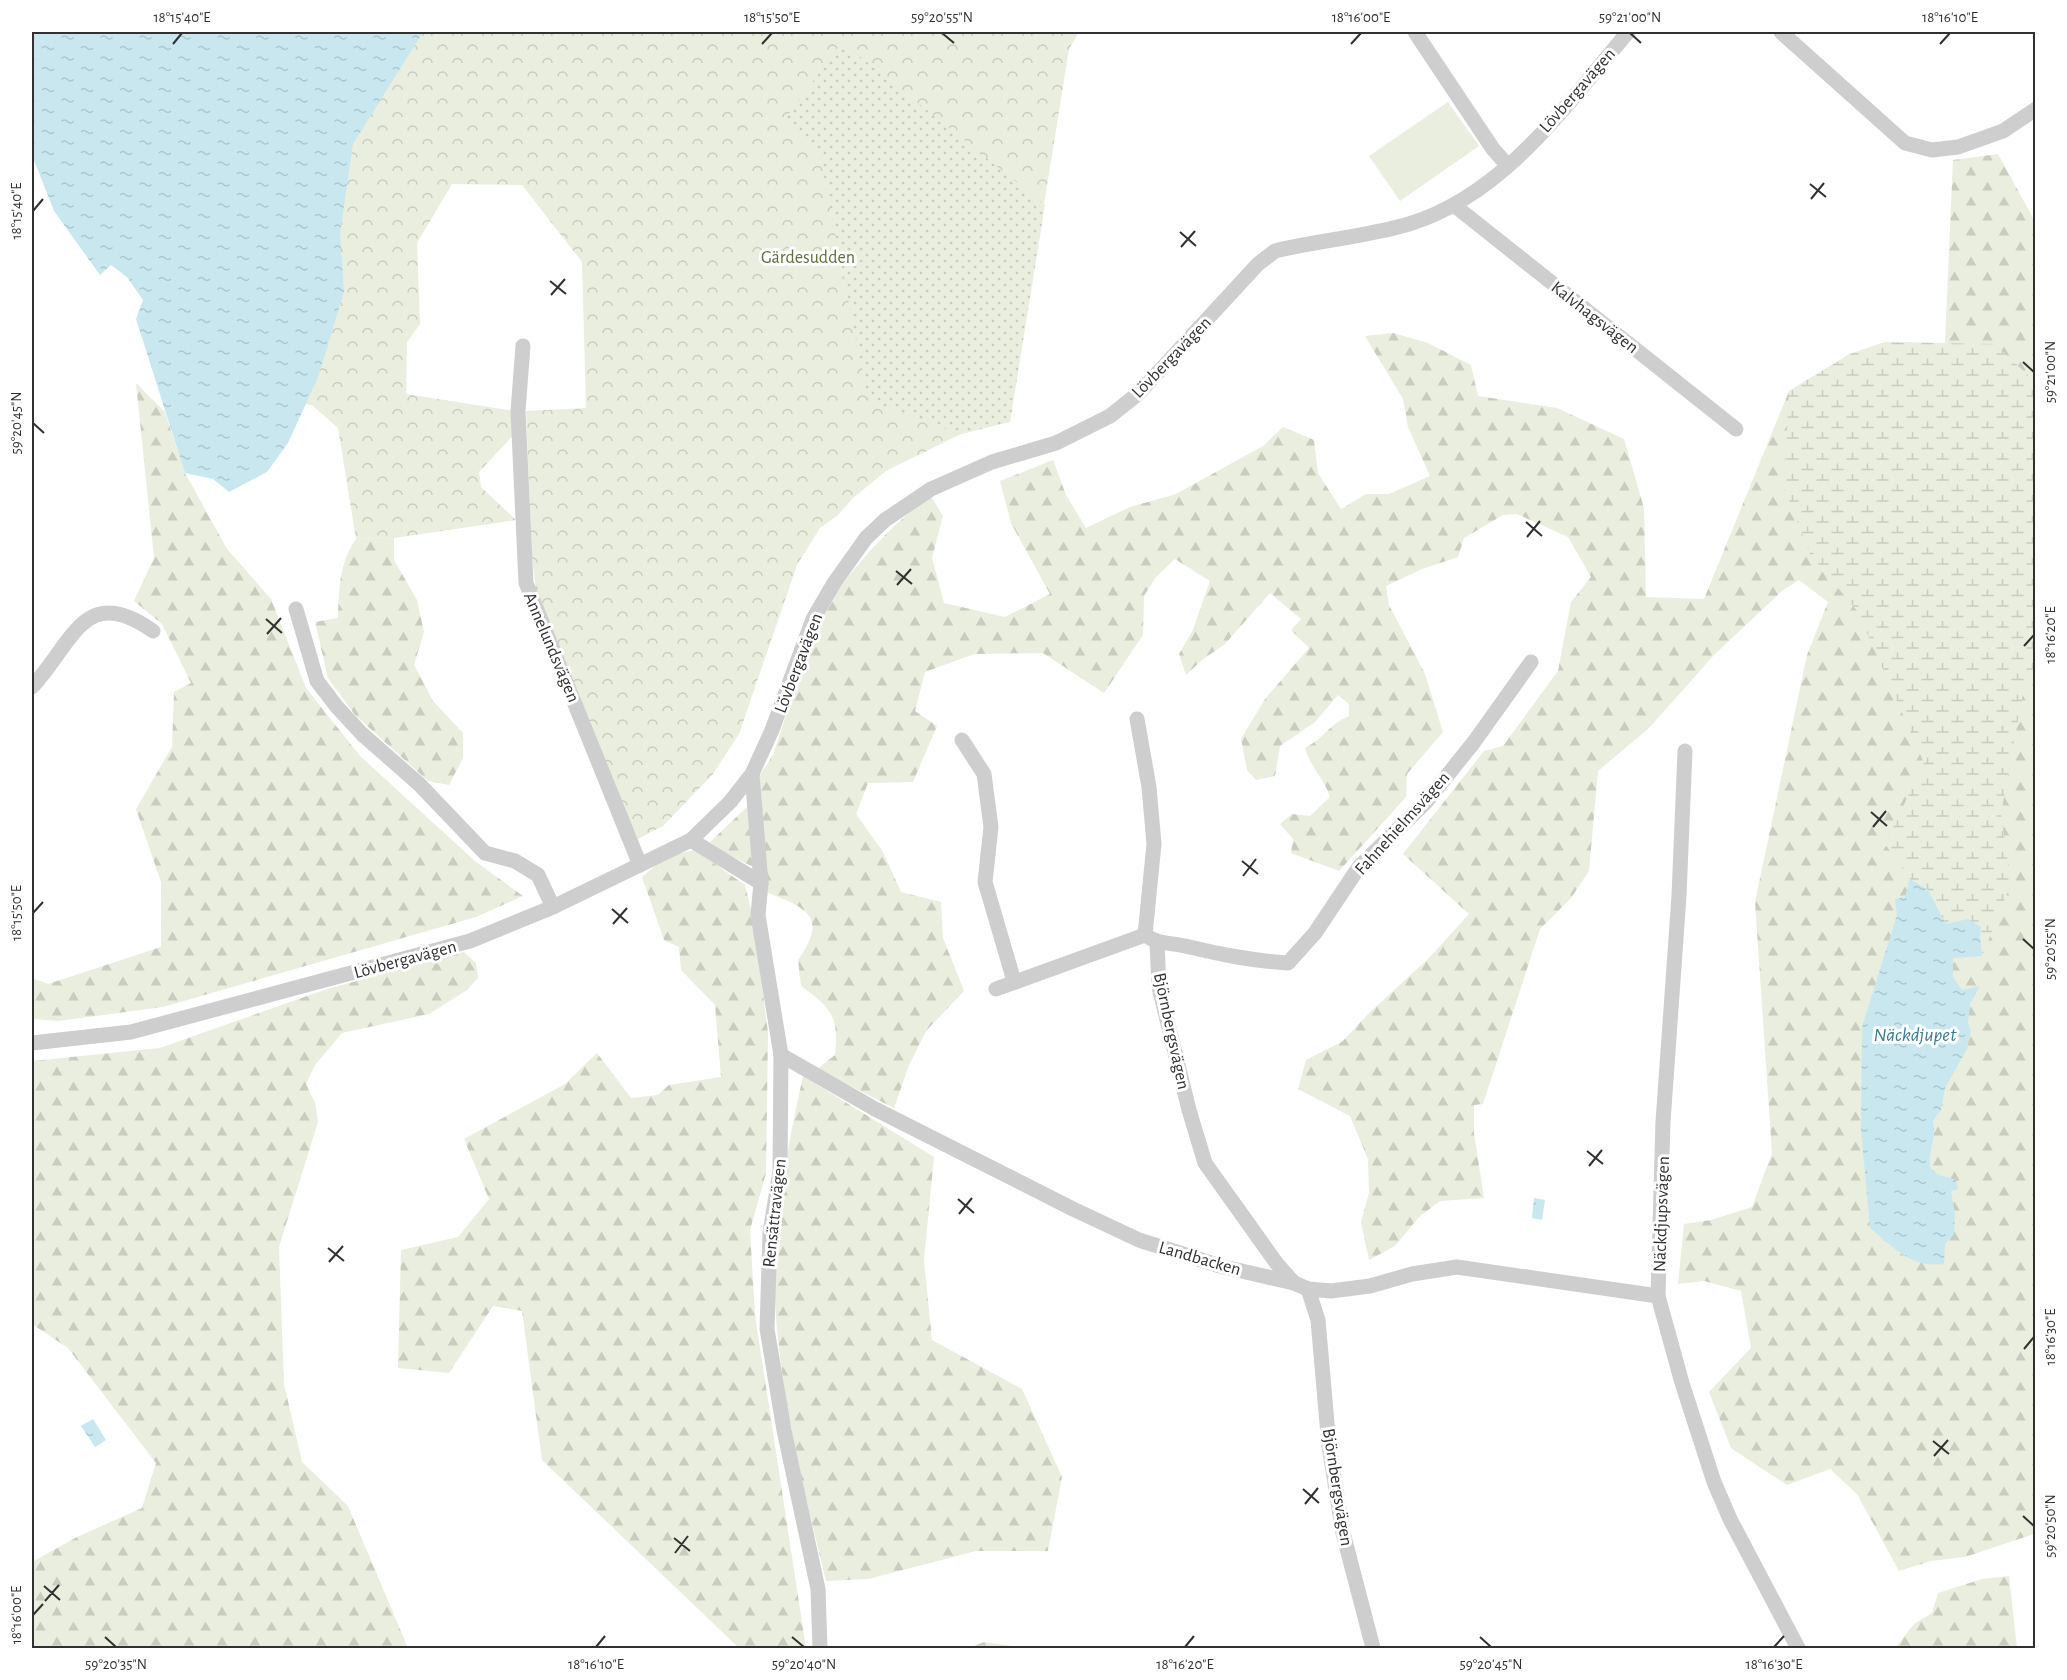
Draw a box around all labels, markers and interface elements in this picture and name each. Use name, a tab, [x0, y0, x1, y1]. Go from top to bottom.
text: 18°15'40"E	[153, 10, 211, 25]
text: 18°15'50"E	[744, 10, 800, 25]
text: 59°20'55"N	[911, 10, 973, 25]
text: 18°16'00"E	[1332, 10, 1390, 25]
text: 59°21'00"N	[1599, 10, 1661, 25]
text: 18°16'10"E	[1922, 10, 1978, 25]
street label: Lövbergavägen	[1536, 45, 1619, 136]
text: 18°15'40"E	[9, 182, 24, 240]
park label: Gärdesudden	[761, 249, 855, 267]
street label: Kalvhagsvägen	[1547, 278, 1641, 357]
street label: Lövbergavägen	[1129, 314, 1215, 402]
text: 59°21'00"N	[2043, 341, 2058, 403]
text: 59°20'45"N	[9, 392, 24, 454]
street label: Annelundsvägen	[520, 590, 582, 705]
text: 18°16'20"E	[2043, 606, 2058, 664]
street label: Lövbergavägen	[772, 611, 826, 716]
street label: Fahnehielmsvägen	[1352, 769, 1454, 879]
text: 18°15'50"E	[9, 885, 24, 941]
text: 59°20'55"N	[2043, 918, 2058, 980]
street label: Lövbergavägen	[352, 938, 459, 982]
street label: Björnbergsvägen	[1150, 971, 1192, 1091]
water label: Näckdjupet	[1873, 1025, 1957, 1045]
street label: Näckdjupsvägen	[1651, 1156, 1673, 1272]
street label: Rensättravägen	[760, 1158, 790, 1268]
street label: Landbacken	[1157, 1239, 1243, 1279]
text: 18°16'30"E	[2043, 1309, 2058, 1365]
street label: Björnbergsvägen	[1319, 1427, 1355, 1547]
text: 59°20'50"N	[2043, 1494, 2058, 1558]
text: 18°16'00"E	[9, 1586, 24, 1644]
text: 59°20'35"N	[85, 1657, 147, 1672]
text: 18°16'10"E	[568, 1657, 624, 1672]
text: 59°20'40"N	[772, 1657, 836, 1672]
text: 18°16'20"E	[1156, 1657, 1214, 1672]
text: 59°20'45"N	[1460, 1657, 1522, 1672]
text: 18°16'30"E	[1746, 1657, 1802, 1672]

